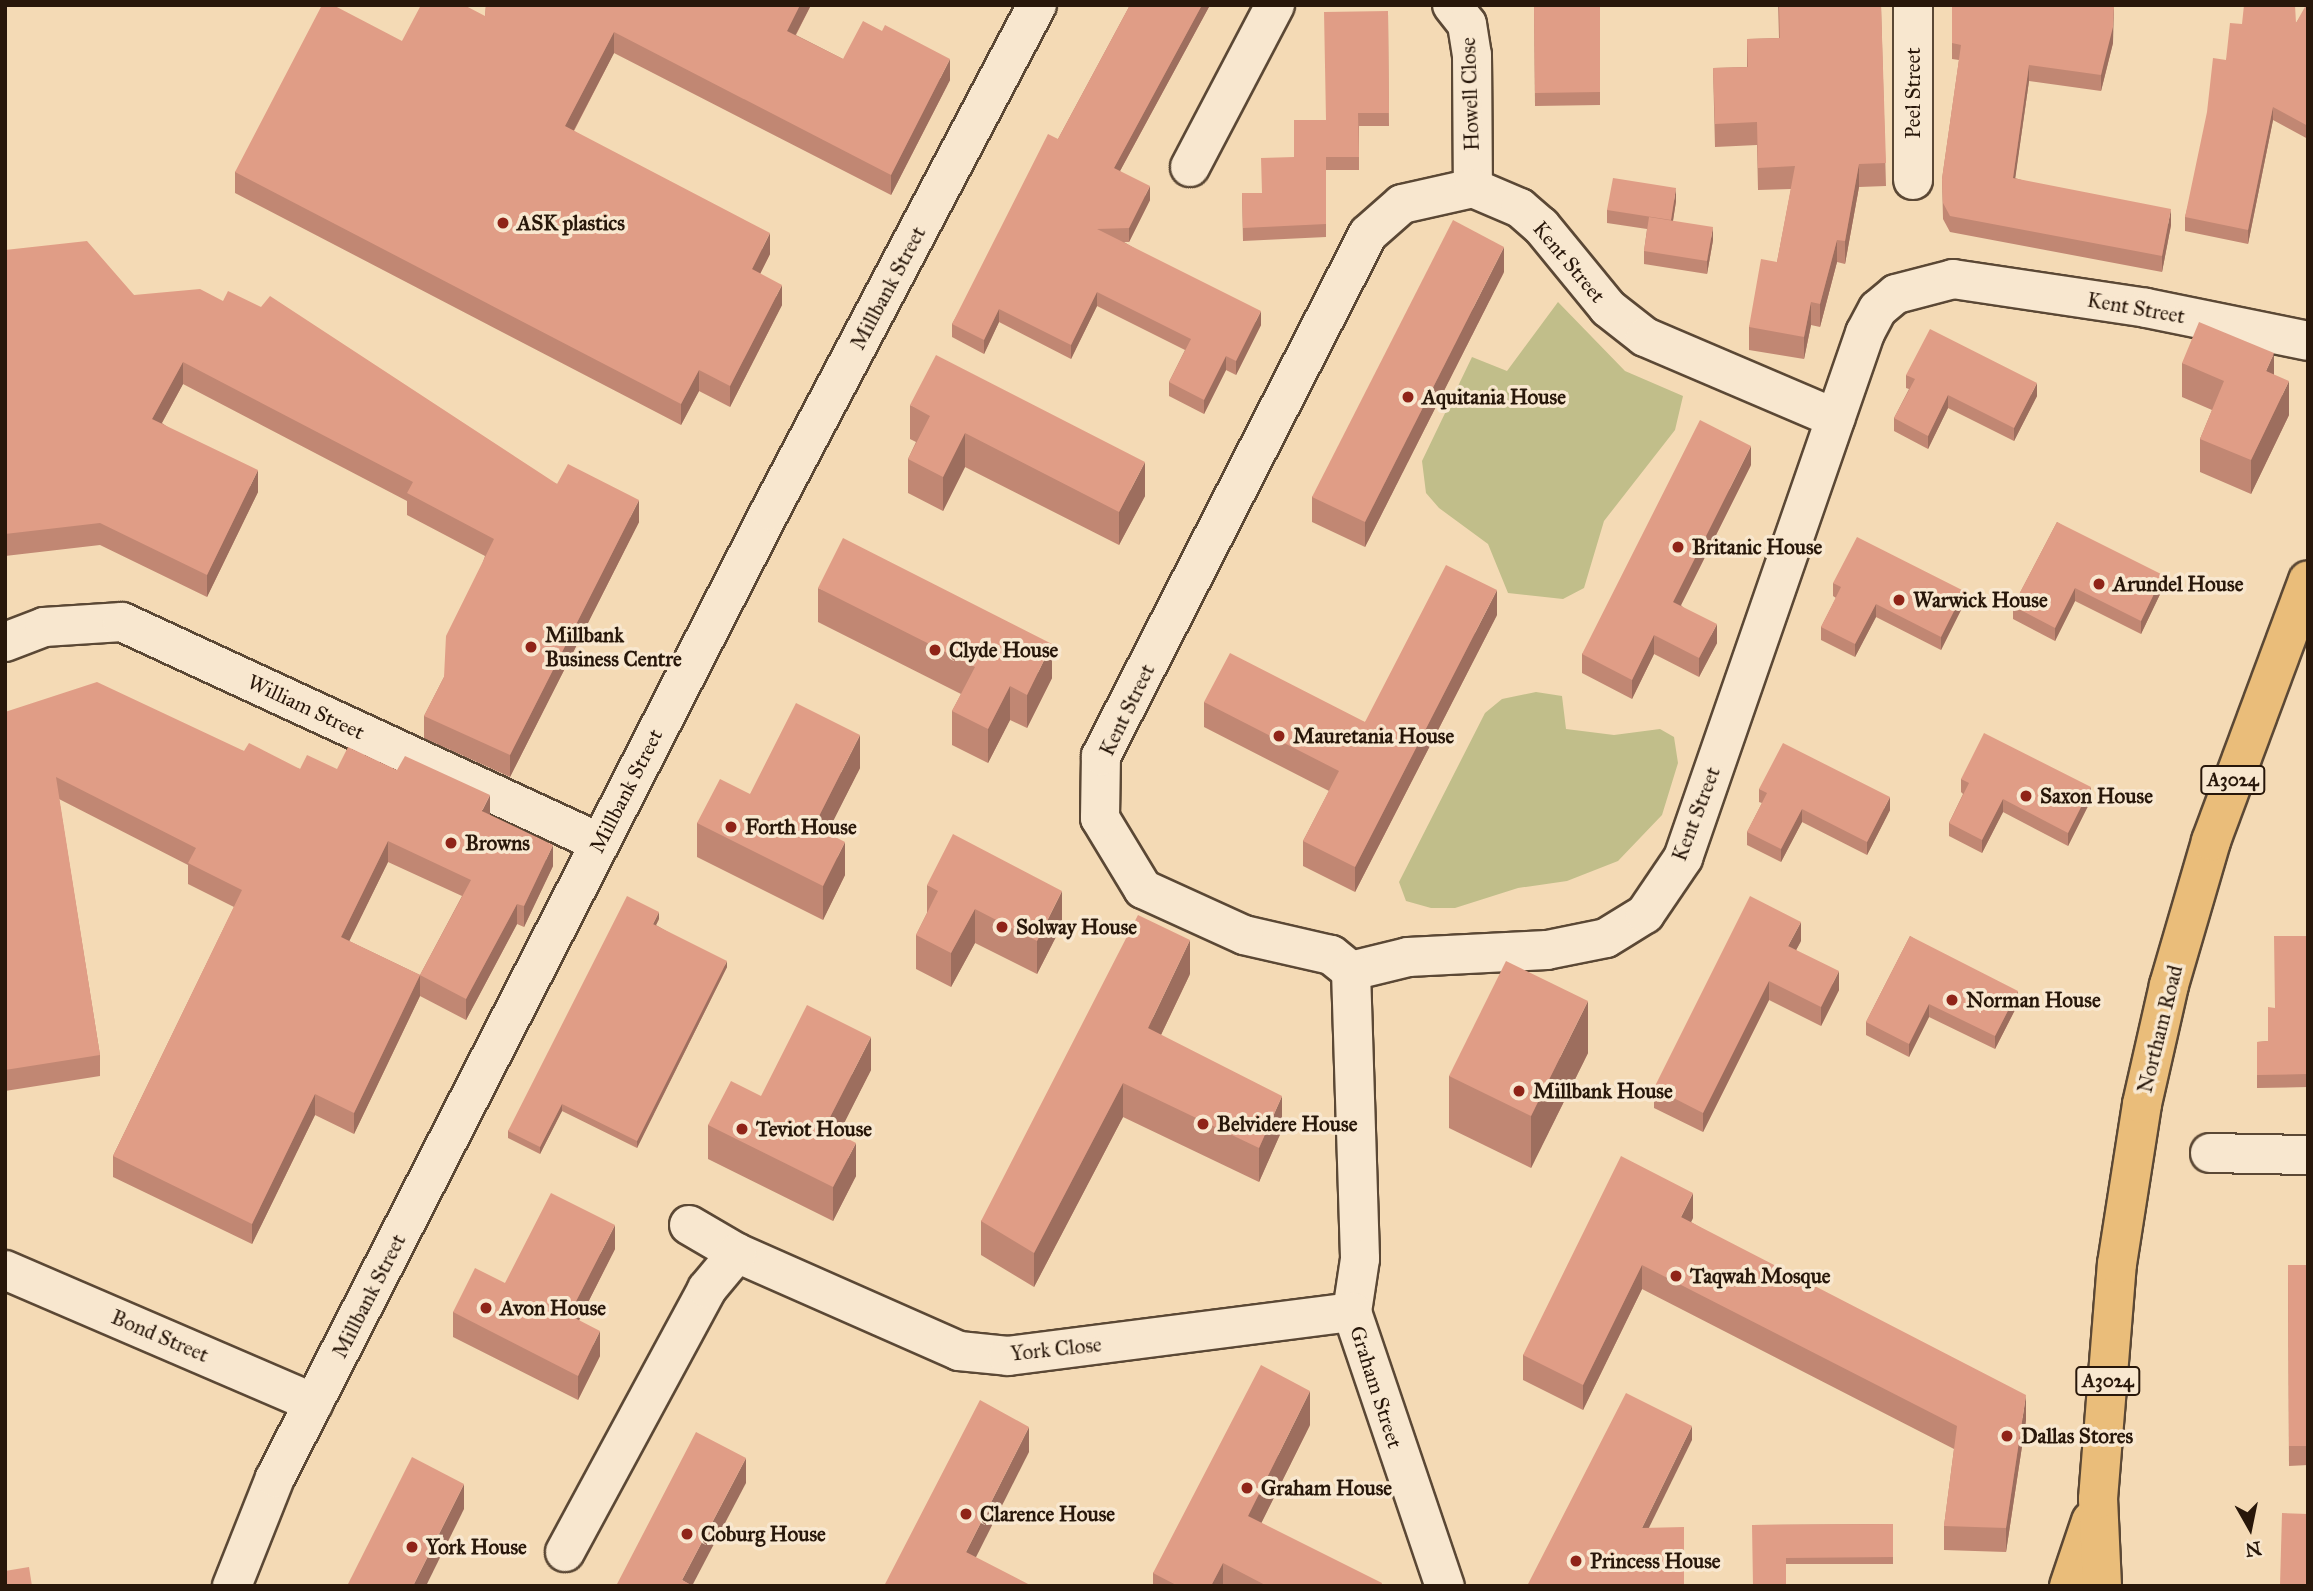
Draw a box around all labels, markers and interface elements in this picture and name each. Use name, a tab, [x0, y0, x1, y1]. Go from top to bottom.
street label: Howell Close	[1455, 37, 1485, 151]
street label: Peel Street	[1900, 47, 1926, 139]
place label: ASK plastics	[517, 210, 625, 236]
marker: ASK plastics	[495, 215, 511, 231]
street label: Kent Street	[1528, 216, 1610, 308]
street label: Millbank Street	[845, 222, 931, 354]
street label: Kent Street	[2085, 287, 2187, 329]
place label: Aquitania House	[1422, 384, 1566, 410]
marker: Aquitania House	[1400, 389, 1416, 405]
place label: Britanic House	[1692, 534, 1822, 560]
marker: Britanic House	[1670, 539, 1686, 555]
place label: Arundel House	[2113, 571, 2243, 597]
marker: Arundel House	[2091, 576, 2107, 592]
place label: Warwick House	[1913, 587, 2048, 613]
marker: Warwick House	[1891, 592, 1907, 608]
place label: Millbank Business Centre	[545, 622, 682, 672]
place label: Clyde House	[949, 637, 1058, 663]
marker: Millbank Business Centre	[523, 639, 539, 655]
marker: Clyde House	[927, 642, 943, 658]
street label: Kent Street	[1094, 660, 1160, 760]
street label: William Street	[244, 669, 368, 745]
place label: Mauretania House	[1293, 723, 1454, 749]
street label: Millbank Street	[584, 725, 668, 857]
marker: Mauretania House	[1271, 728, 1287, 744]
street label: Kent Street	[1667, 763, 1725, 865]
road number: A3024	[2200, 764, 2266, 796]
place label: Saxon House	[2040, 783, 2153, 809]
marker: Saxon House	[2018, 788, 2034, 804]
place label: Forth House	[745, 814, 857, 840]
marker: Forth House	[723, 819, 739, 835]
place label: Browns	[465, 830, 530, 856]
marker: Browns	[443, 835, 459, 851]
place label: Solway House	[1016, 914, 1137, 940]
marker: Solway House	[994, 919, 1010, 935]
street label: Northam Road	[2132, 962, 2188, 1096]
place label: Norman House	[1966, 987, 2101, 1013]
marker: Norman House	[1944, 992, 1960, 1008]
place label: Millbank House	[1533, 1078, 1673, 1104]
marker: Millbank House	[1511, 1083, 1527, 1099]
place label: Belvidere House	[1217, 1111, 1357, 1137]
place label: Teviot House	[756, 1116, 872, 1142]
marker: Belvidere House	[1195, 1116, 1211, 1132]
marker: Teviot House	[734, 1121, 750, 1137]
street label: Millbank Street	[327, 1230, 411, 1362]
place label: Taqwah Mosque	[1690, 1263, 1831, 1289]
marker: Taqwah Mosque	[1668, 1268, 1684, 1284]
place label: Avon House	[500, 1295, 606, 1321]
marker: Avon House	[478, 1300, 494, 1316]
street label: Bond Street	[108, 1304, 212, 1368]
street label: Graham Street	[1344, 1323, 1408, 1451]
street label: York Close	[1009, 1332, 1103, 1366]
road number: A3024	[2075, 1366, 2141, 1396]
place label: Dallas Stores	[2021, 1423, 2133, 1449]
marker: Dallas Stores	[1999, 1428, 2015, 1444]
place label: Graham House	[1261, 1475, 1392, 1501]
marker: Graham House	[1239, 1480, 1255, 1496]
north arrow	[2215, 1493, 2285, 1563]
place label: Clarence House	[980, 1501, 1115, 1527]
marker: Clarence House	[958, 1506, 974, 1522]
place label: Coburg House	[701, 1521, 826, 1547]
marker: Coburg House	[679, 1526, 695, 1542]
place label: York House	[426, 1534, 527, 1560]
text: N	[2244, 1537, 2263, 1562]
marker: York House	[404, 1539, 420, 1555]
place label: Princess House	[1590, 1548, 1721, 1574]
marker: Princess House	[1568, 1553, 1584, 1569]

